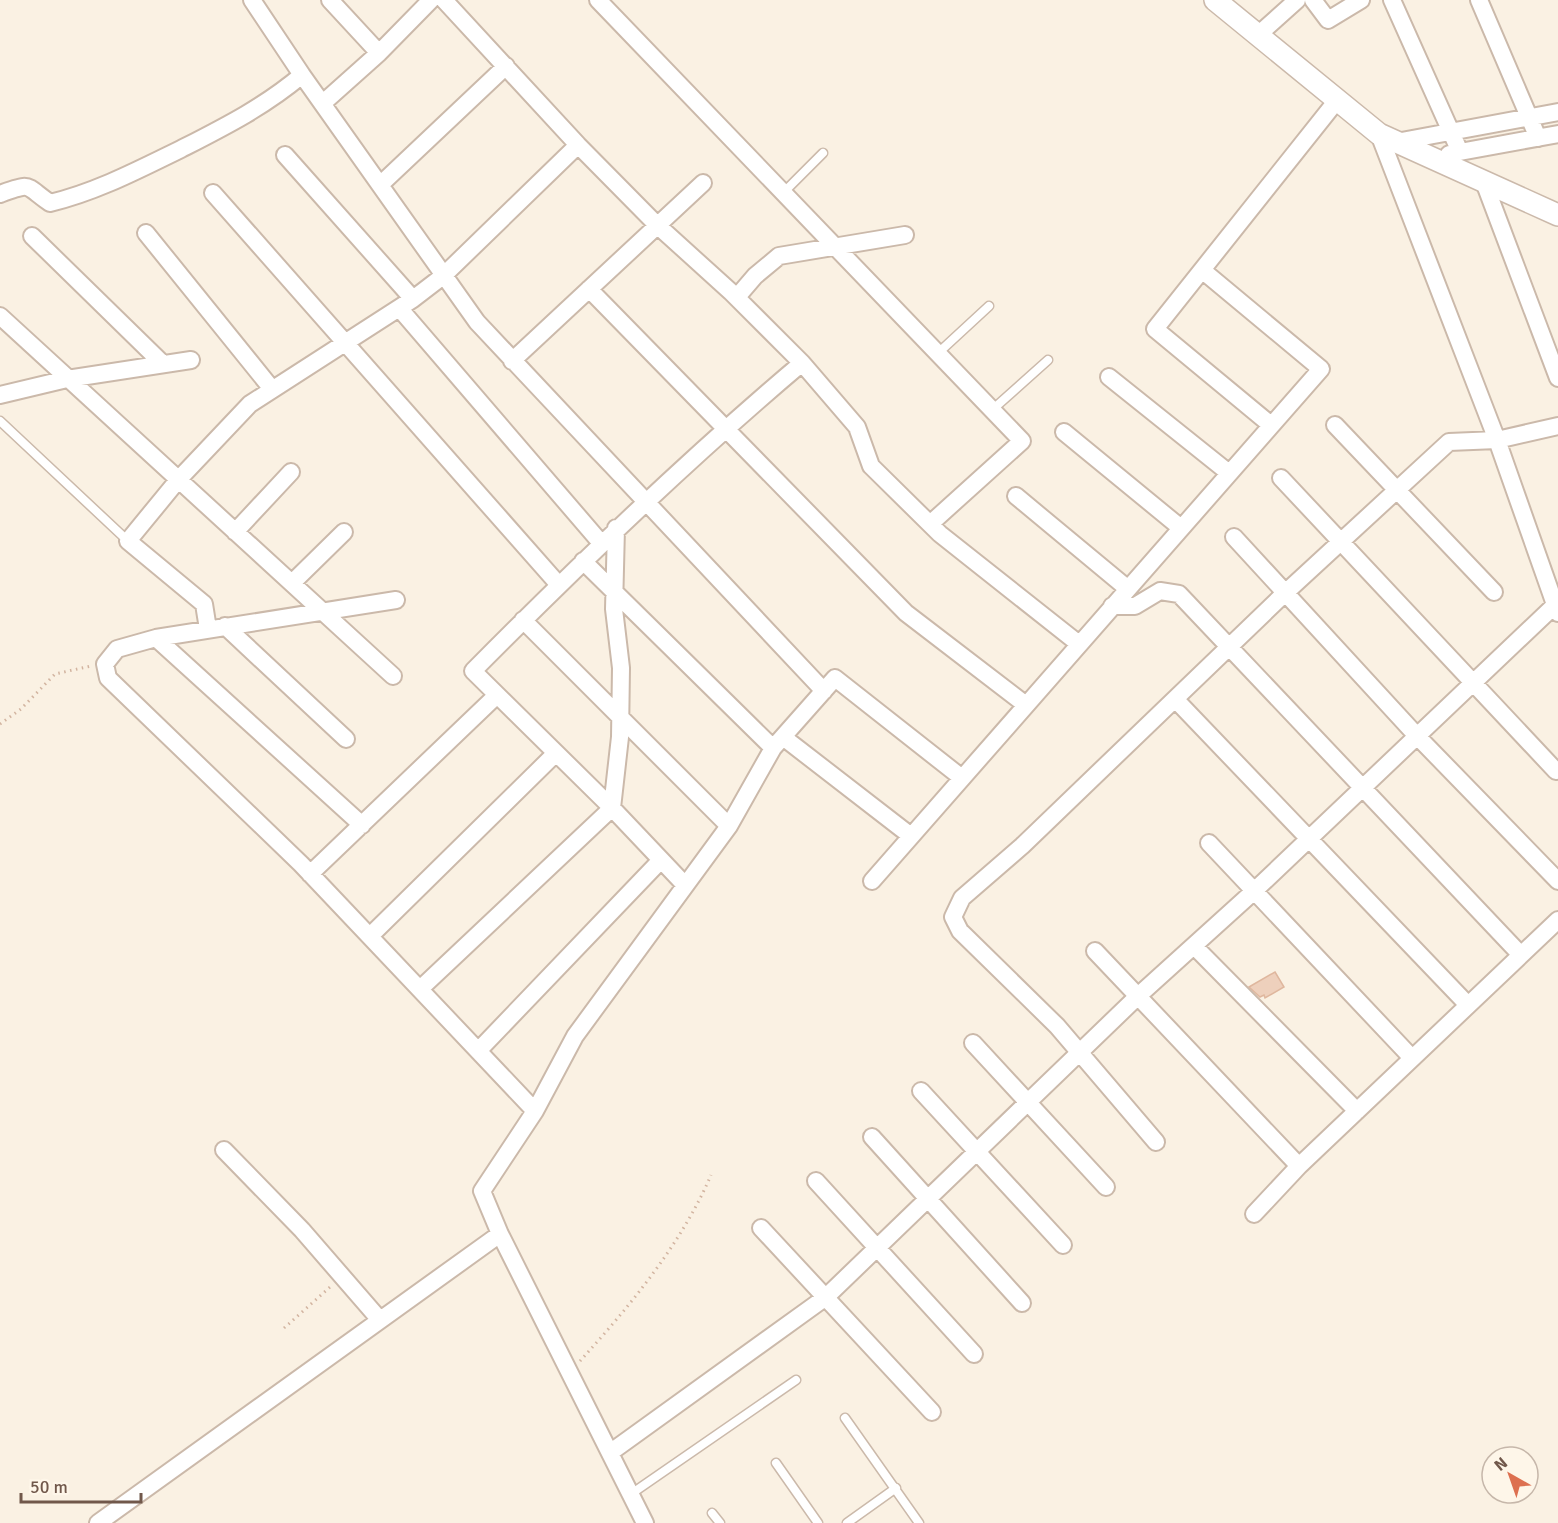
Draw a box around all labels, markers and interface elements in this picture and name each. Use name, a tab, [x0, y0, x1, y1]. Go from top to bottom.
north arrow	[1480, 1445, 1540, 1505]
text: N	[1490, 1453, 1512, 1476]
scale bar	[21, 1466, 141, 1504]
text: 50 m	[30, 1476, 68, 1498]

